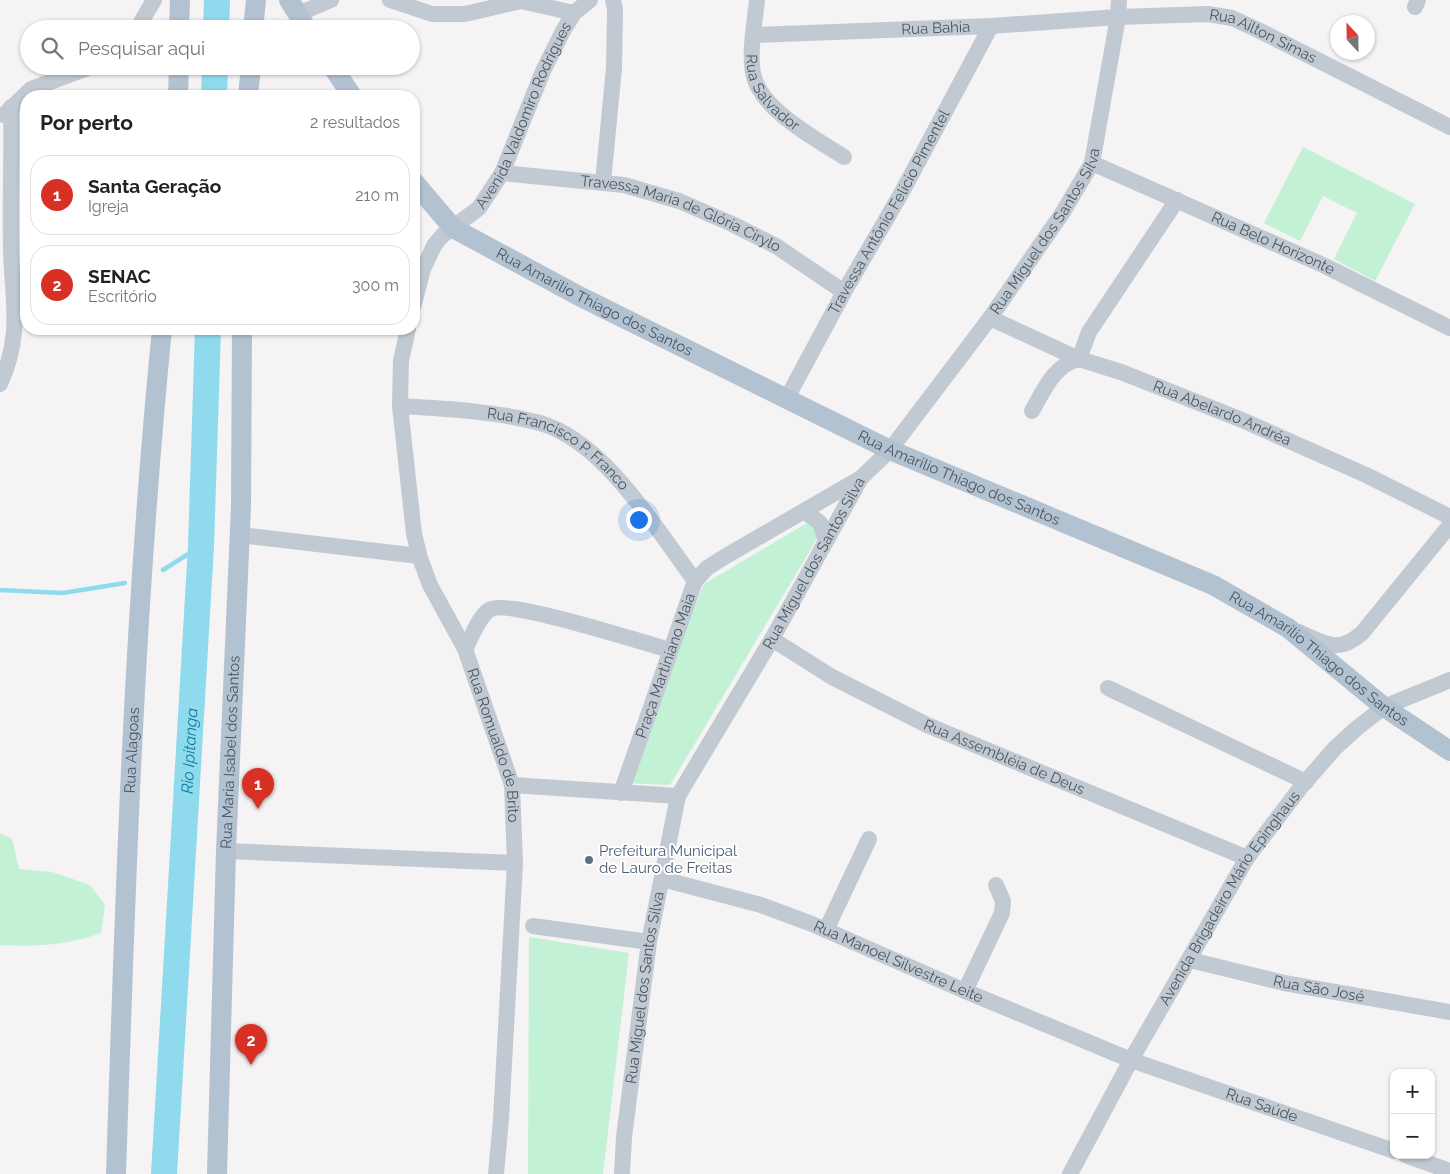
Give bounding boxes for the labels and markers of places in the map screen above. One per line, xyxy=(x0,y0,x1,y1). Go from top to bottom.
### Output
pin: 1 xyxy=(242,768,274,809)
place label: Prefeitura Municipal de Lauro de Freitas xyxy=(599,842,738,877)
marker: Prefeitura Municipal de Lauro de Freitas xyxy=(583,854,595,866)
pin: 2 xyxy=(235,1024,267,1065)

